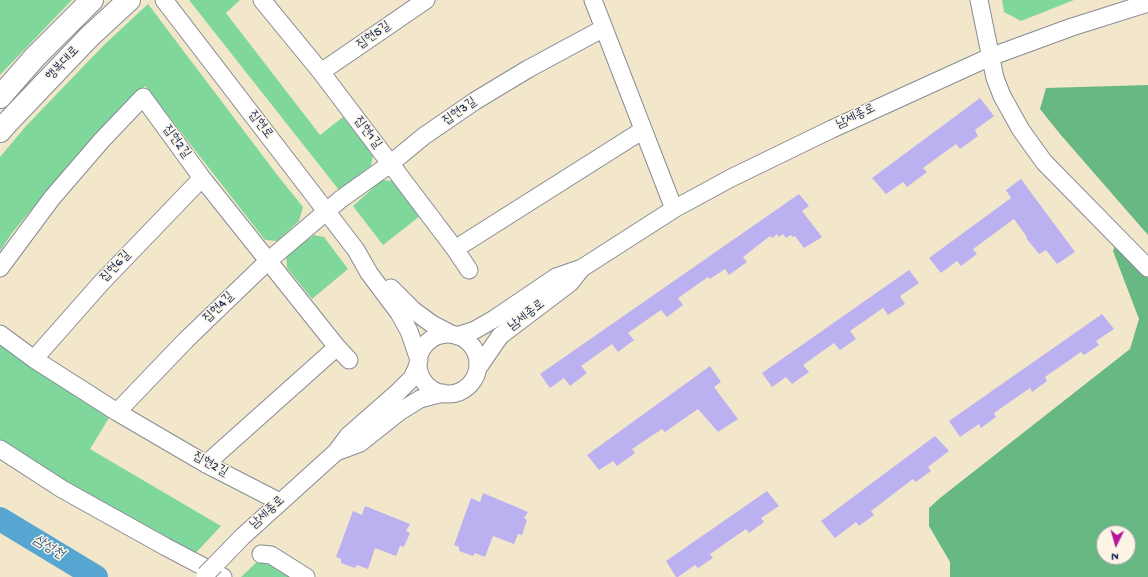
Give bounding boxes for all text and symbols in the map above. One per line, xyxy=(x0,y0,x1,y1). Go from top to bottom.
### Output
street label: 집현5길 xyxy=(354,19,394,53)
street label: 행복대로 xyxy=(43,44,83,84)
street label: 집현3길 xyxy=(440,95,480,129)
street label: 남세종로 xyxy=(834,101,878,133)
street label: 집현로 xyxy=(244,108,276,142)
street label: 집현1길 xyxy=(350,114,384,152)
street label: 집현2길 xyxy=(159,122,193,162)
street label: 집현6길 xyxy=(97,248,135,286)
street label: 집현4길 xyxy=(200,289,238,327)
street label: 남세종로 xyxy=(506,297,548,335)
street label: 집현2길 xyxy=(190,449,230,481)
street label: 남세종로 xyxy=(247,493,289,533)
north arrow xyxy=(1096,525,1136,565)
water label: 삼성천 xyxy=(29,532,67,564)
text: N xyxy=(1111,550,1119,562)

